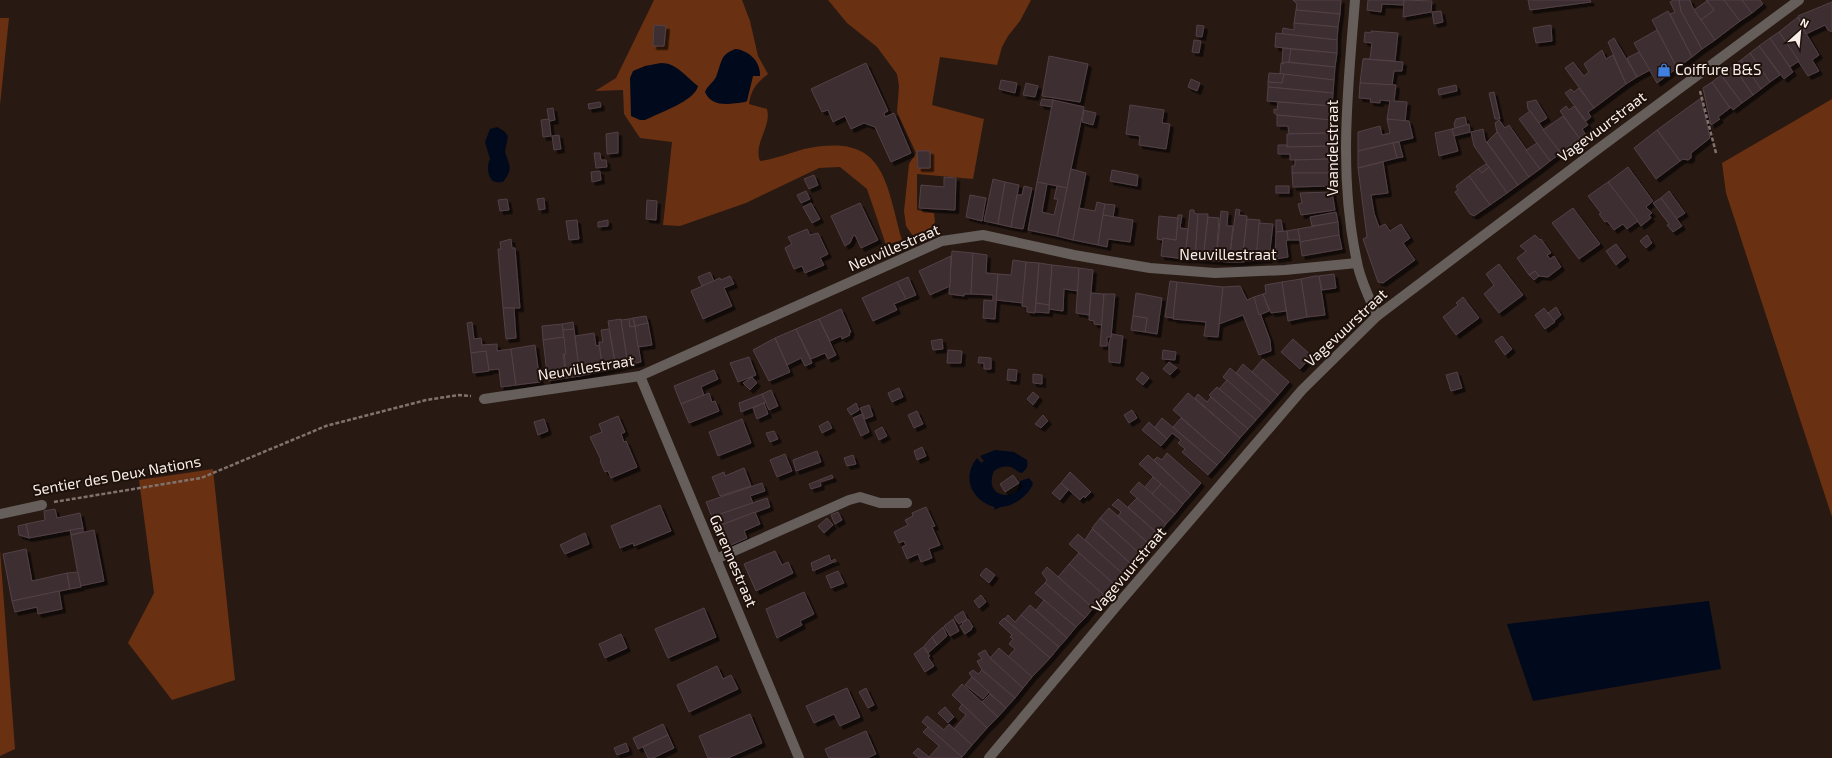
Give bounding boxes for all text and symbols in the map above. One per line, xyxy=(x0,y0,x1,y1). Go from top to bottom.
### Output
north arrow xyxy=(1780,12,1820,52)
text: N xyxy=(1798,15,1811,30)
place label: Coiffure B&S xyxy=(1675,60,1762,78)
shop icon: Coiffure B&S xyxy=(1656,62,1672,78)
street label: Vagevuurstraat xyxy=(1554,87,1649,165)
street label: Vaandelstraat xyxy=(1323,99,1341,196)
street label: Neuvillestraat xyxy=(845,220,942,274)
street label: Neuvillestraat xyxy=(1179,245,1277,263)
street label: Vagevuurstraat xyxy=(1300,284,1390,370)
street label: Neuvillestraat xyxy=(536,350,636,384)
street label: Sentier des Deux Nations xyxy=(31,451,202,499)
street label: Garennestraat xyxy=(706,512,762,610)
street label: Vagevuurstraat xyxy=(1087,523,1169,616)

